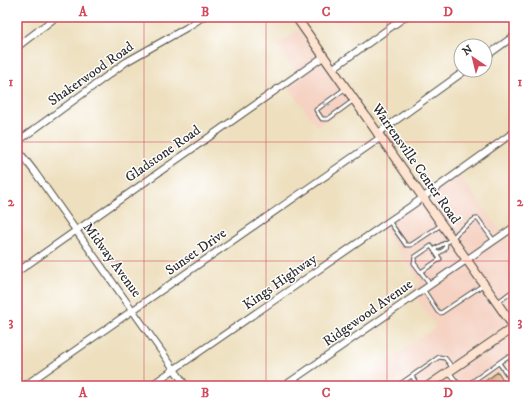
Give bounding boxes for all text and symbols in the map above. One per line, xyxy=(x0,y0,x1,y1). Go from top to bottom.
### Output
text: A xyxy=(78,4,88,20)
text: B xyxy=(201,4,209,20)
text: C xyxy=(322,4,331,20)
text: D xyxy=(443,4,453,20)
street label: Shakerwood Road xyxy=(45,38,137,110)
north arrow xyxy=(453,38,493,78)
text: N xyxy=(460,42,476,59)
text: 1 xyxy=(9,74,14,90)
text: 1 xyxy=(518,74,523,90)
one-way arrow xyxy=(323,98,330,106)
street label: Warrensville Center Road xyxy=(367,99,464,228)
street label: Gladstone Road xyxy=(122,121,204,187)
text: 2 xyxy=(8,194,15,210)
text: 2 xyxy=(517,194,524,210)
street label: Midway Avenue xyxy=(79,219,145,301)
street label: Sunset Drive xyxy=(162,224,230,280)
street label: Kings Highway xyxy=(240,250,321,314)
street label: Ridgewood Avenue xyxy=(320,275,417,351)
text: 3 xyxy=(9,314,14,330)
text: 3 xyxy=(518,314,523,330)
text: A xyxy=(78,385,88,401)
text: B xyxy=(201,385,209,401)
text: C xyxy=(322,385,331,401)
text: D xyxy=(443,385,453,401)

